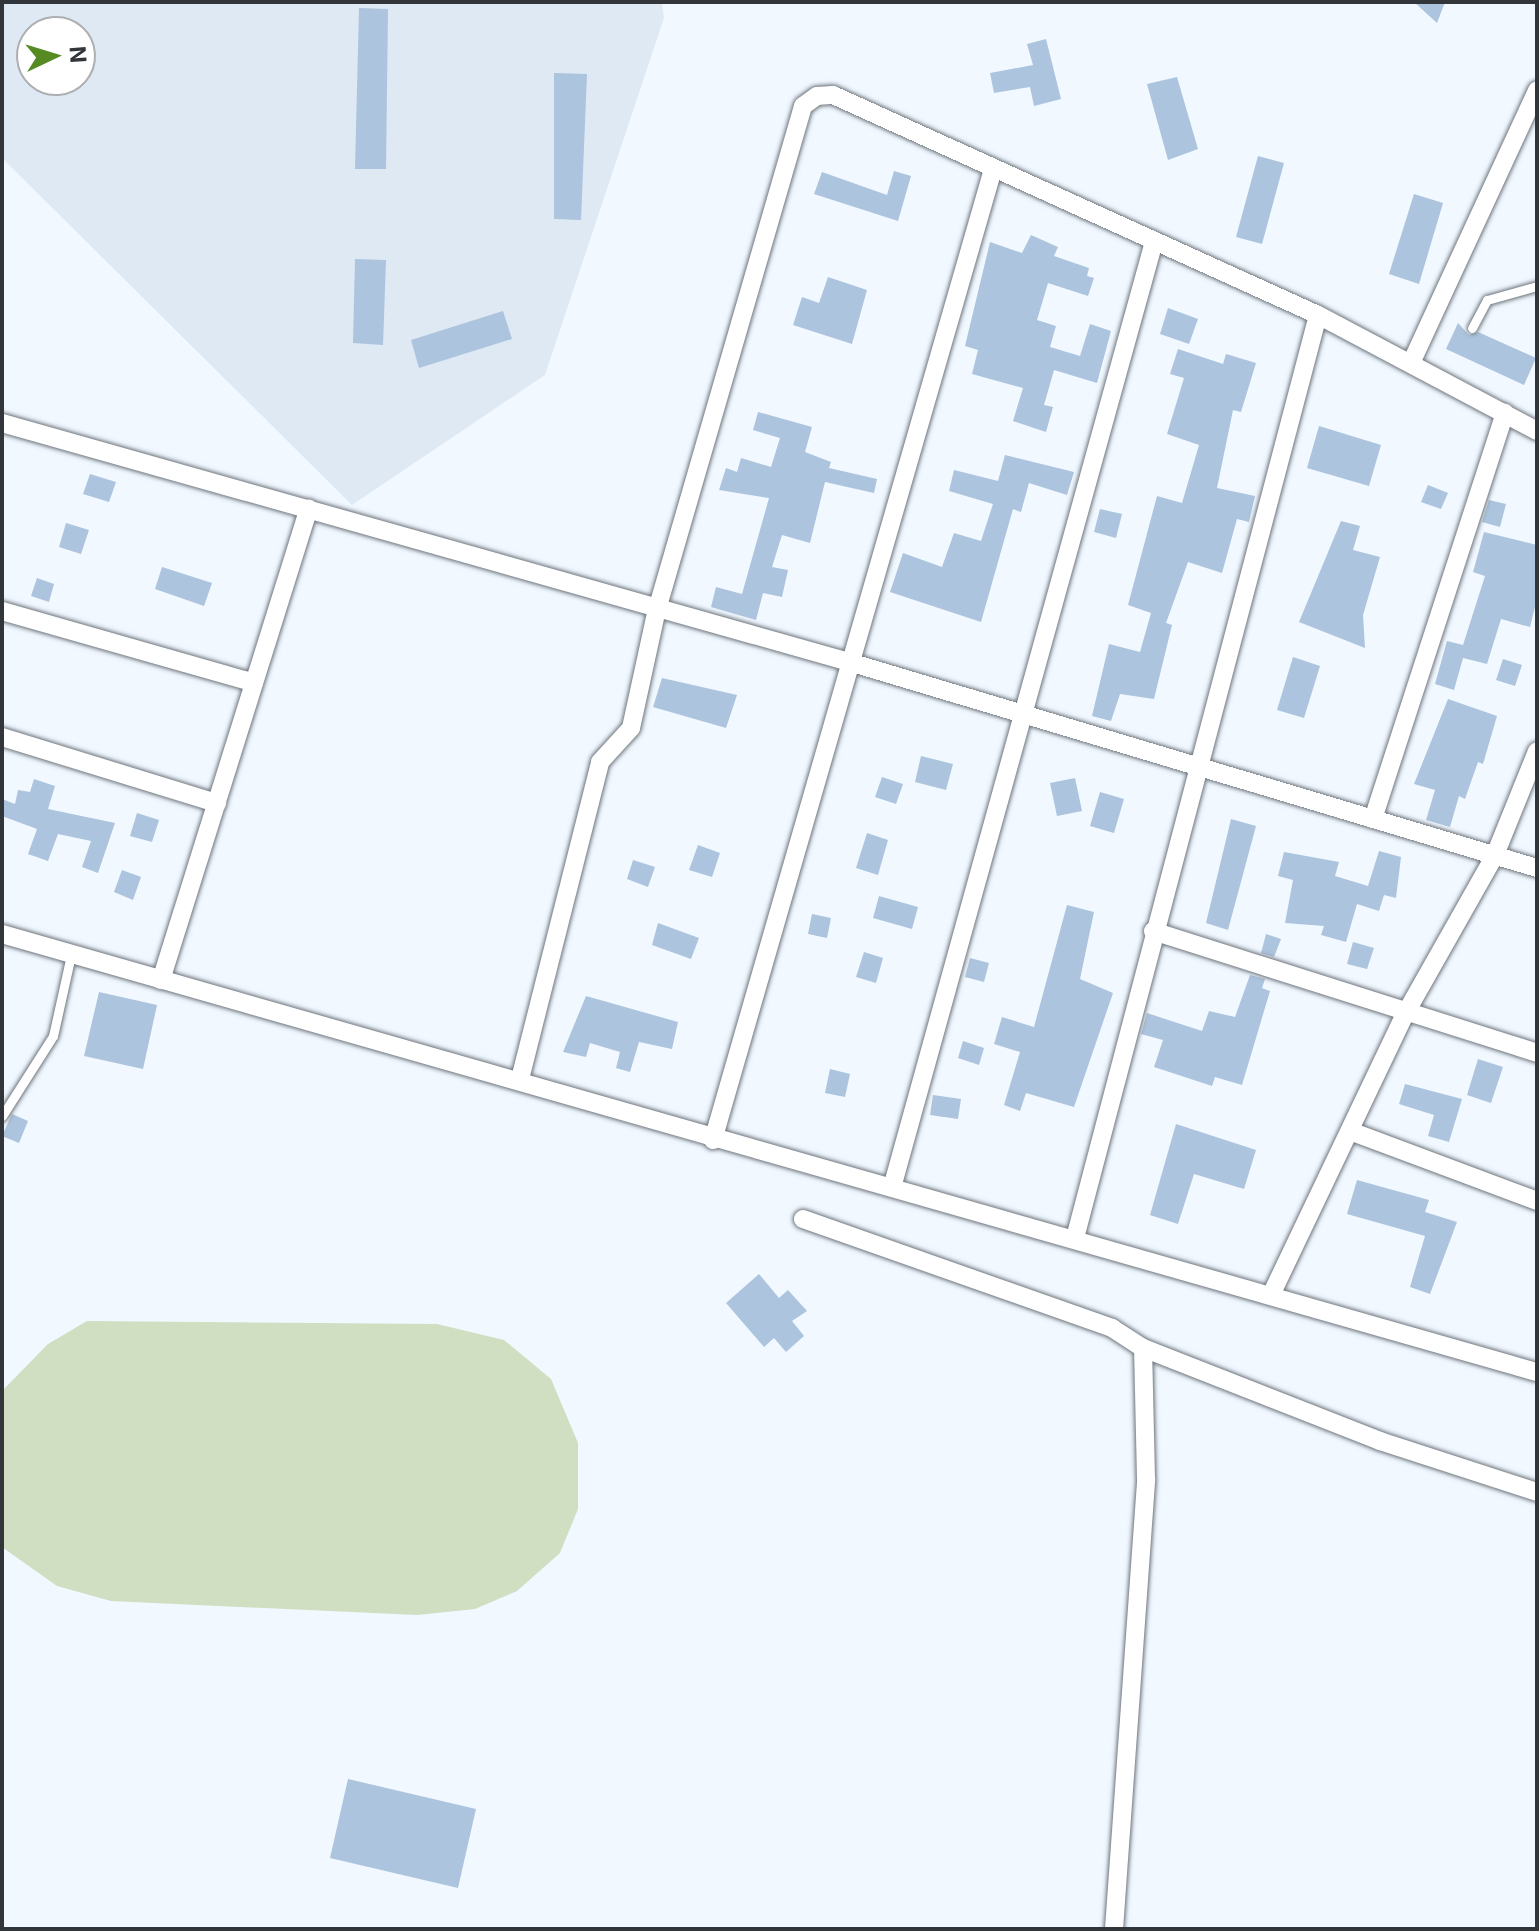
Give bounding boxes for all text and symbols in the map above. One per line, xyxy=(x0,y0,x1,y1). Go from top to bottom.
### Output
north arrow xyxy=(16,16,96,96)
text: N xyxy=(64,45,92,64)

